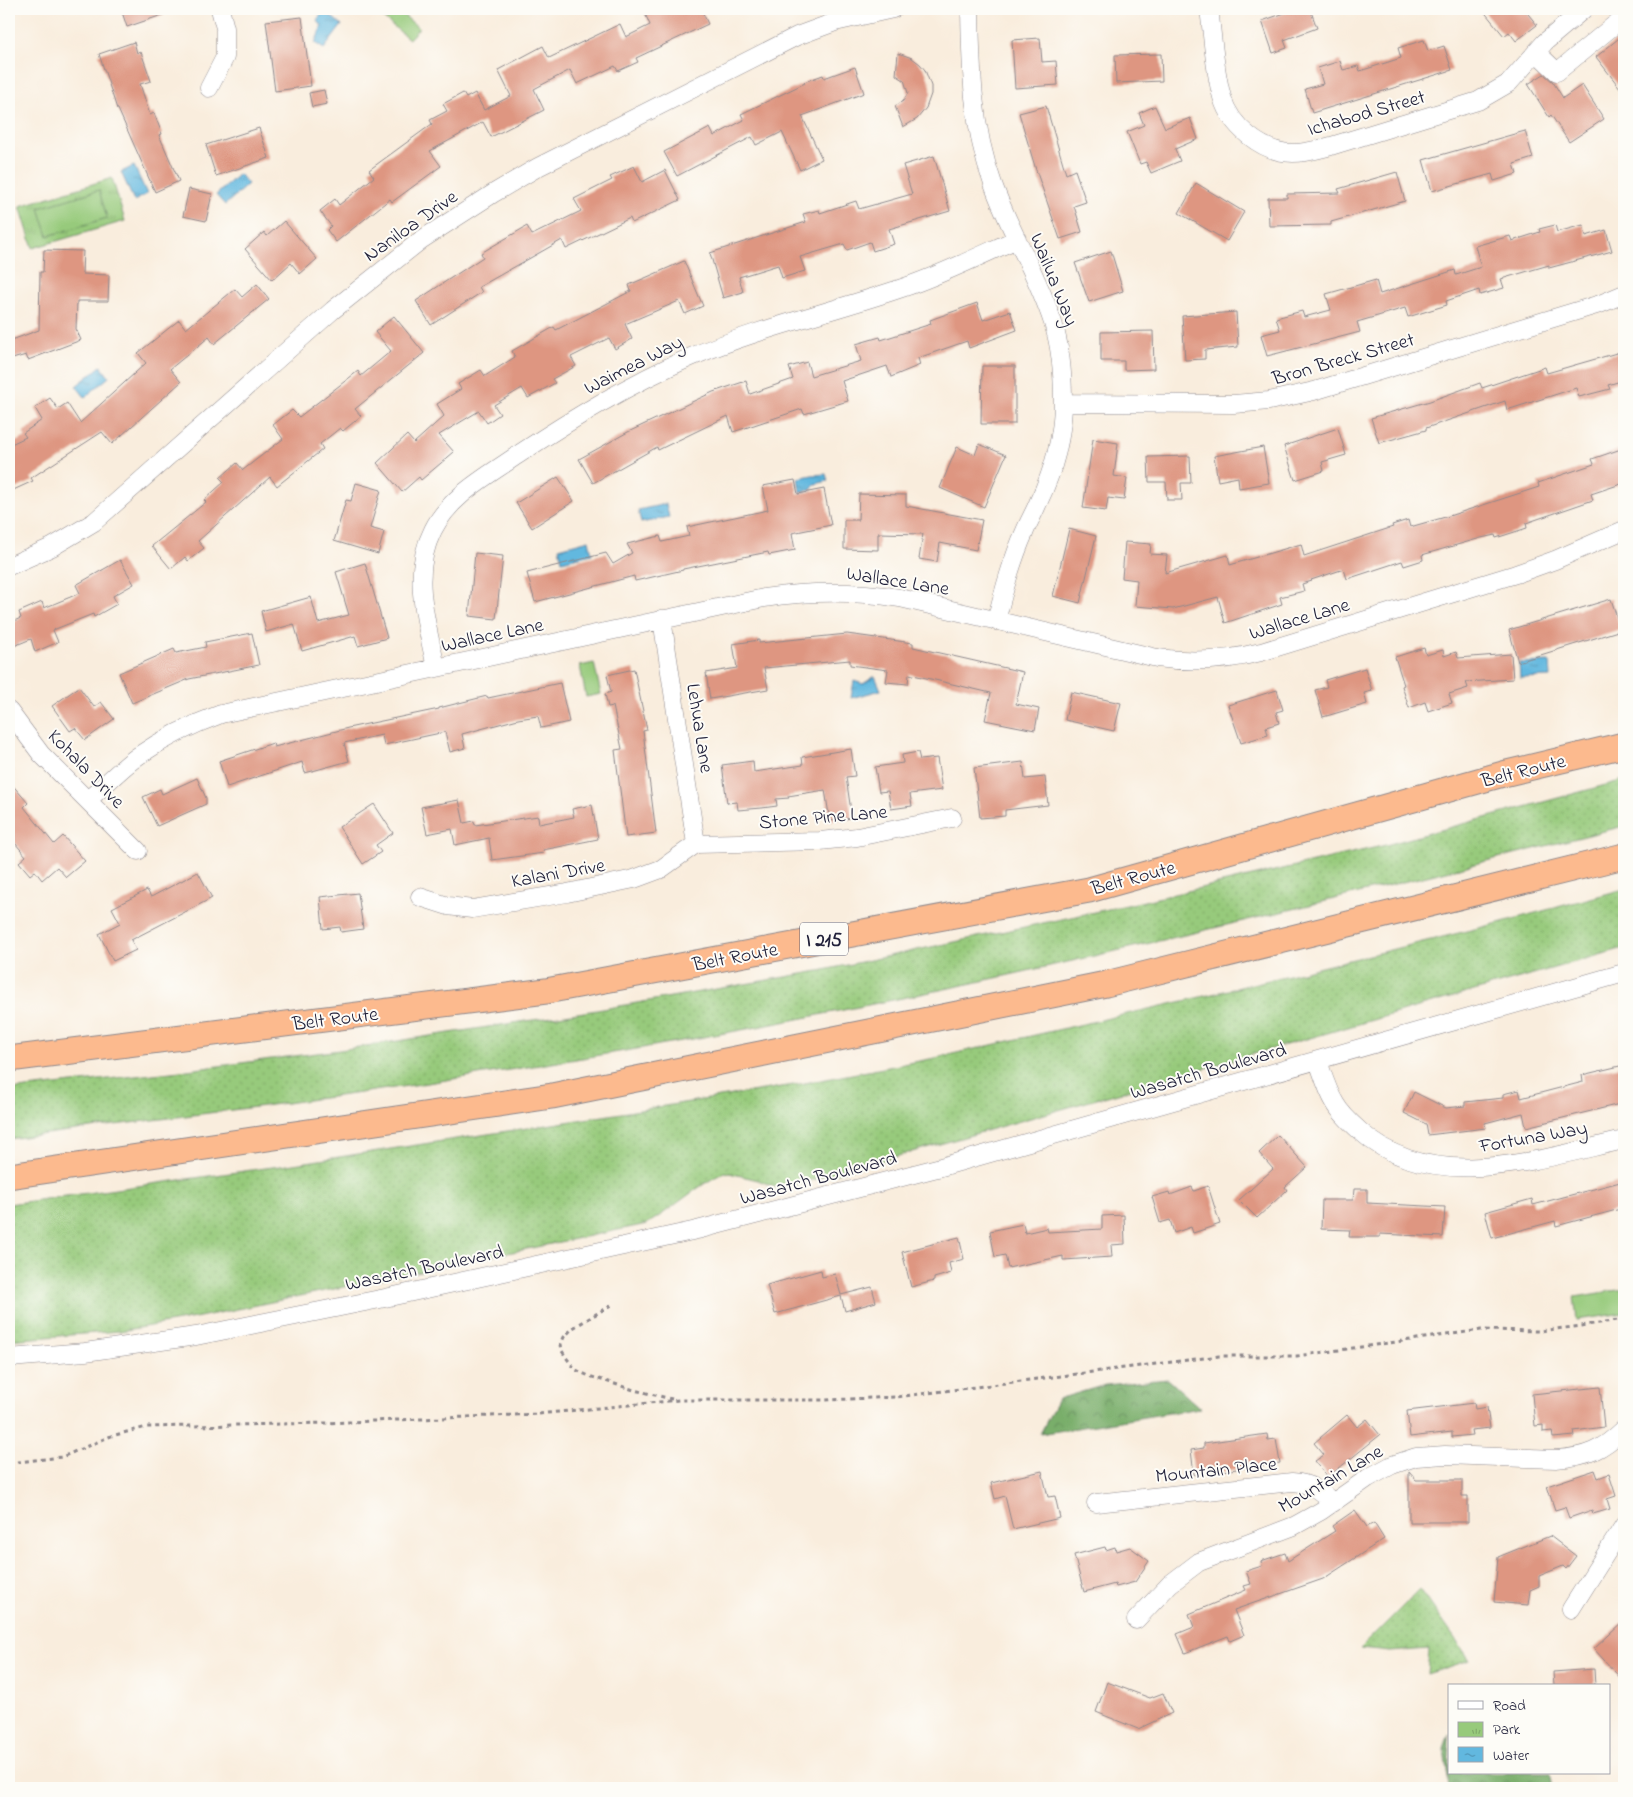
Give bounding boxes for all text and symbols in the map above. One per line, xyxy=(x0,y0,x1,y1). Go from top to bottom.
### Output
street label: Ichabod Street xyxy=(1304,84,1429,145)
street label: Naniloa Drive xyxy=(358,184,464,270)
street label: Wailua Way xyxy=(1021,229,1084,331)
street label: Bron Breck Street xyxy=(1268,326,1418,395)
street label: Waimea Way xyxy=(580,329,689,404)
street label: Wallace Lane xyxy=(844,560,951,605)
street label: Wallace Lane xyxy=(1246,591,1354,649)
street label: Wallace Lane xyxy=(439,611,546,661)
street label: Lehua Lane xyxy=(677,682,720,775)
street label: Kohala Drive xyxy=(40,723,131,816)
street label: Belt Route xyxy=(1477,748,1569,797)
street label: Stone Pine Lane xyxy=(758,798,889,839)
street label: Kalani Drive xyxy=(509,852,608,897)
street label: Belt Route xyxy=(1087,854,1179,905)
road number: I 215 xyxy=(800,922,848,956)
street label: Belt Route xyxy=(690,936,780,981)
street label: Belt Route xyxy=(290,1001,380,1040)
street label: Wasatch Boulevard xyxy=(1127,1036,1290,1109)
street label: Fortuna Way xyxy=(1476,1115,1590,1162)
street label: Wasatch Boulevard xyxy=(737,1145,900,1214)
street label: Wasatch Boulevard xyxy=(343,1239,506,1300)
street label: Mountain Lane xyxy=(1273,1438,1389,1522)
street label: Mountain Place xyxy=(1154,1451,1279,1492)
legend xyxy=(1448,1684,1610,1774)
text: Road xyxy=(1493,1695,1526,1717)
text: Park xyxy=(1493,1719,1521,1741)
text: Water xyxy=(1493,1745,1529,1767)

